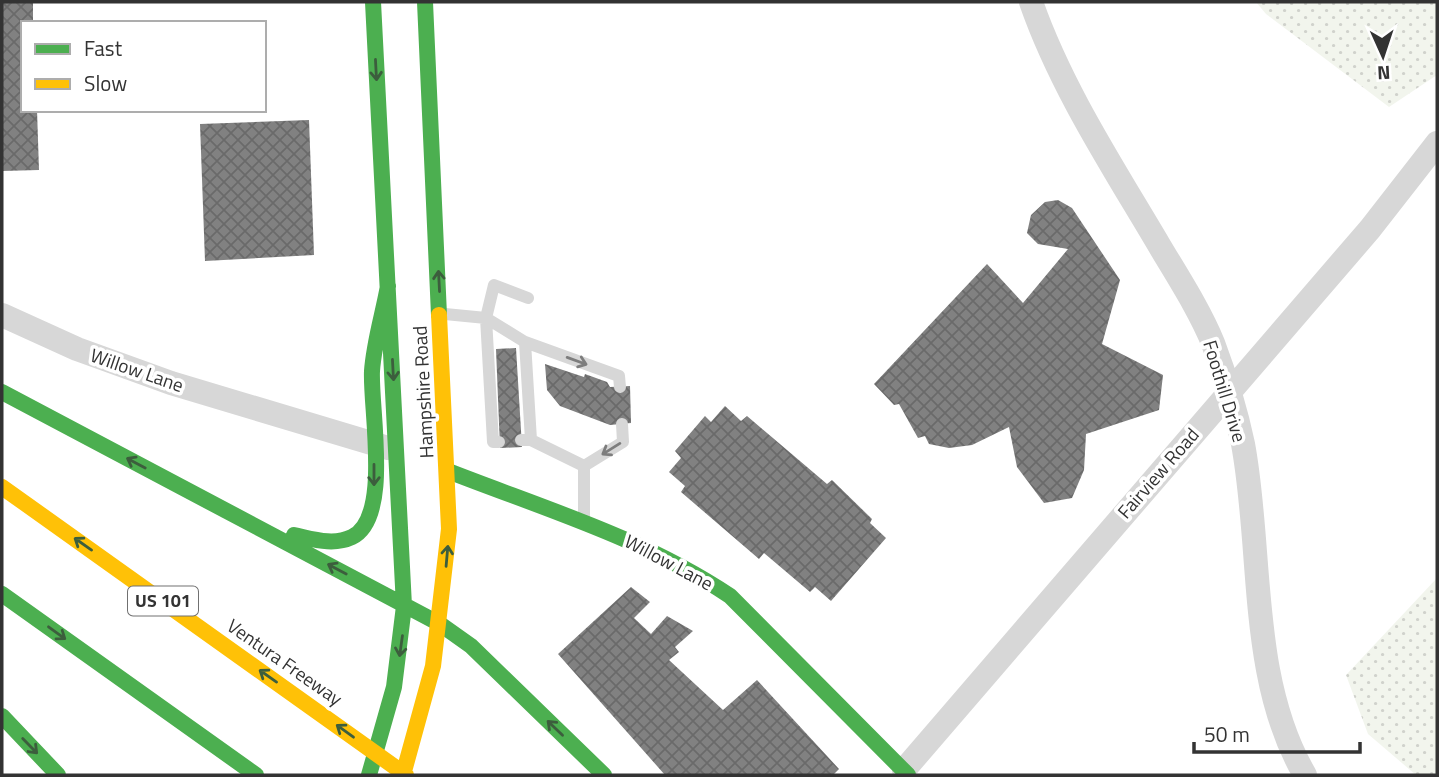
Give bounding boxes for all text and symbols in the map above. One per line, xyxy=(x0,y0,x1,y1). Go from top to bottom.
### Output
legend xyxy=(21,21,266,112)
north arrow xyxy=(1348,21,1418,91)
text: Fast xyxy=(84,32,123,64)
one-way arrow xyxy=(370,58,383,81)
text: N xyxy=(1377,59,1391,88)
text: Slow xyxy=(84,67,127,99)
one-way arrow xyxy=(433,270,446,293)
street label: Hampshire Road xyxy=(405,325,440,459)
street label: Foothill Drive xyxy=(1196,336,1255,445)
street label: Willow Lane xyxy=(87,340,188,399)
one-way arrow xyxy=(566,356,588,368)
one-way arrow xyxy=(387,359,400,381)
street label: Fairview Road xyxy=(1110,421,1205,525)
one-way arrow xyxy=(602,442,621,457)
one-way arrow xyxy=(126,455,147,469)
one-way arrow xyxy=(367,464,381,487)
street label: Willow Lane xyxy=(620,526,719,597)
one-way arrow xyxy=(74,537,93,551)
one-way arrow xyxy=(441,545,454,568)
one-way arrow xyxy=(327,561,348,575)
road number: US 101 xyxy=(128,586,198,616)
street label: Ventura Freeway xyxy=(222,611,349,712)
one-way arrow xyxy=(47,626,66,640)
one-way arrow xyxy=(394,635,407,657)
one-way arrow xyxy=(259,669,278,683)
scale bar xyxy=(1194,710,1360,754)
text: 50 m xyxy=(1204,718,1250,750)
one-way arrow xyxy=(547,719,564,736)
one-way arrow xyxy=(336,724,355,738)
one-way arrow xyxy=(21,736,38,754)

